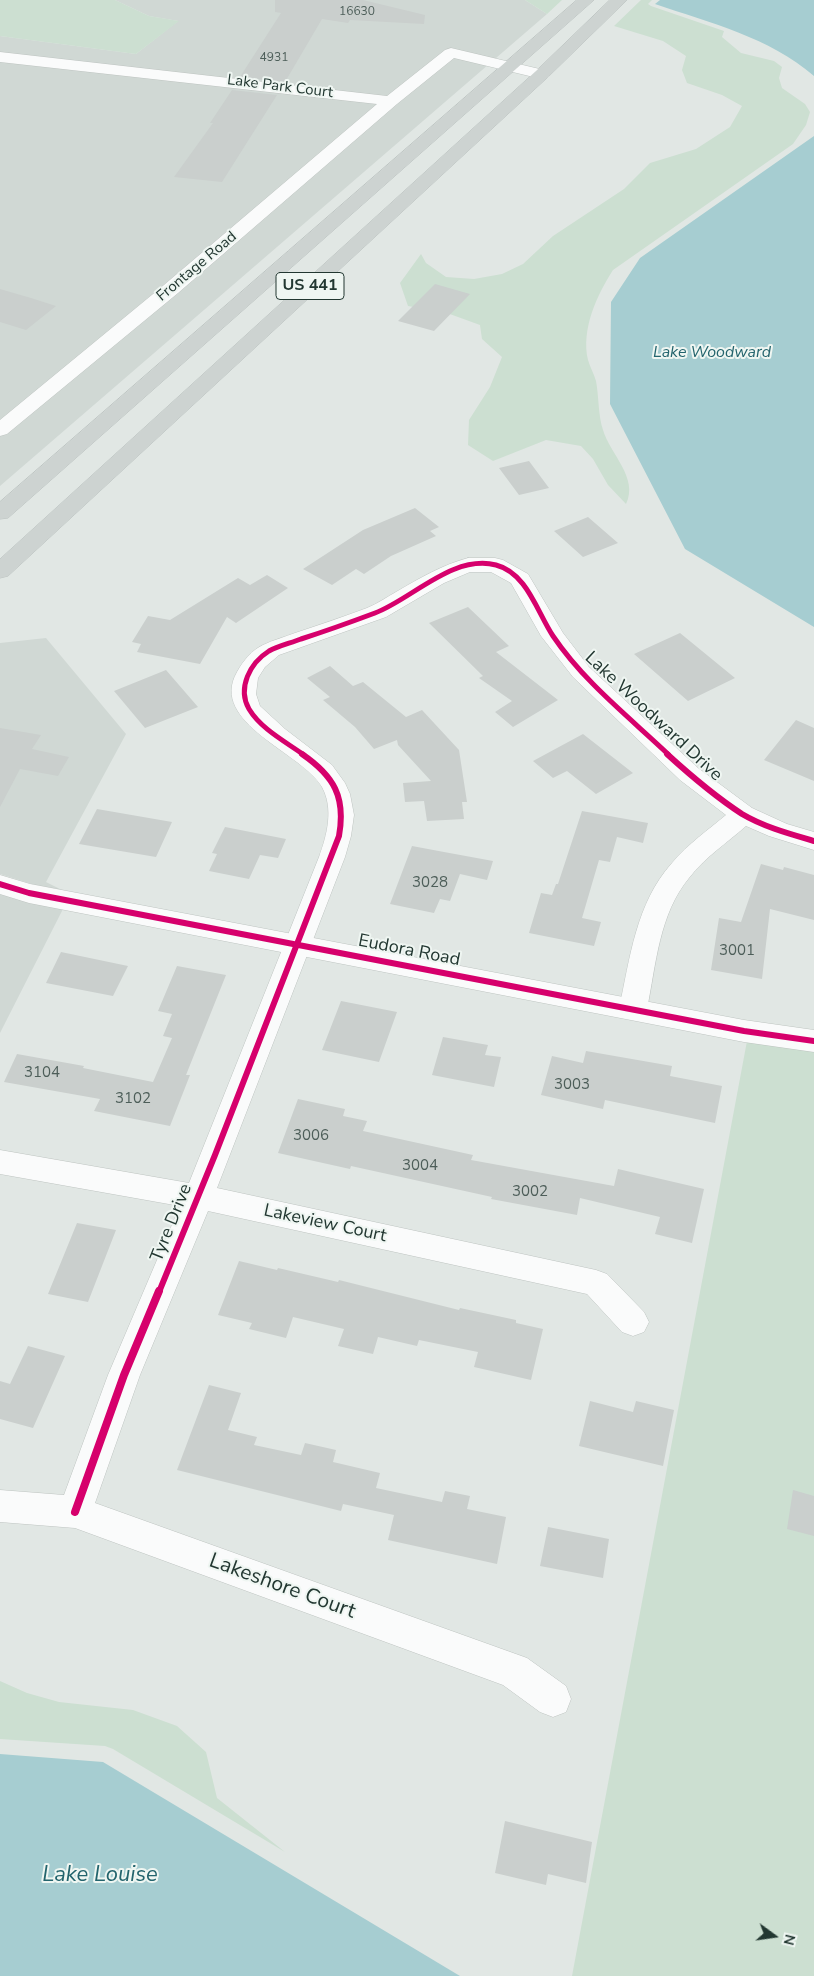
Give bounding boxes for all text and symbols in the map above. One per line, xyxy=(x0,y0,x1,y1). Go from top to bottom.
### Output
house number: 16630 xyxy=(339,5,375,19)
house number: 4931 xyxy=(260,51,288,65)
street label: Lake Park Court xyxy=(226,72,334,102)
street label: Frontage Road xyxy=(153,228,241,306)
road number: US 441 xyxy=(276,272,344,300)
water label: Lake Woodward xyxy=(653,343,771,363)
street label: Lake Woodward Drive xyxy=(580,648,726,786)
house number: 3028 xyxy=(412,874,448,892)
street label: Eudora Road xyxy=(356,931,462,971)
house number: 3001 xyxy=(719,942,755,960)
house number: 3104 xyxy=(24,1064,60,1082)
house number: 3003 xyxy=(554,1076,590,1094)
house number: 3102 xyxy=(115,1090,151,1108)
house number: 3006 xyxy=(293,1127,329,1145)
house number: 3004 xyxy=(402,1157,438,1175)
street label: Tyre Drive xyxy=(147,1181,197,1265)
house number: 3002 xyxy=(512,1183,548,1201)
street label: Lakeview Court xyxy=(262,1200,388,1248)
street label: Lakeshore Court xyxy=(205,1549,359,1625)
water label: Lake Louise xyxy=(42,1863,158,1889)
north arrow xyxy=(749,1911,799,1961)
text: N xyxy=(779,1932,800,1947)

